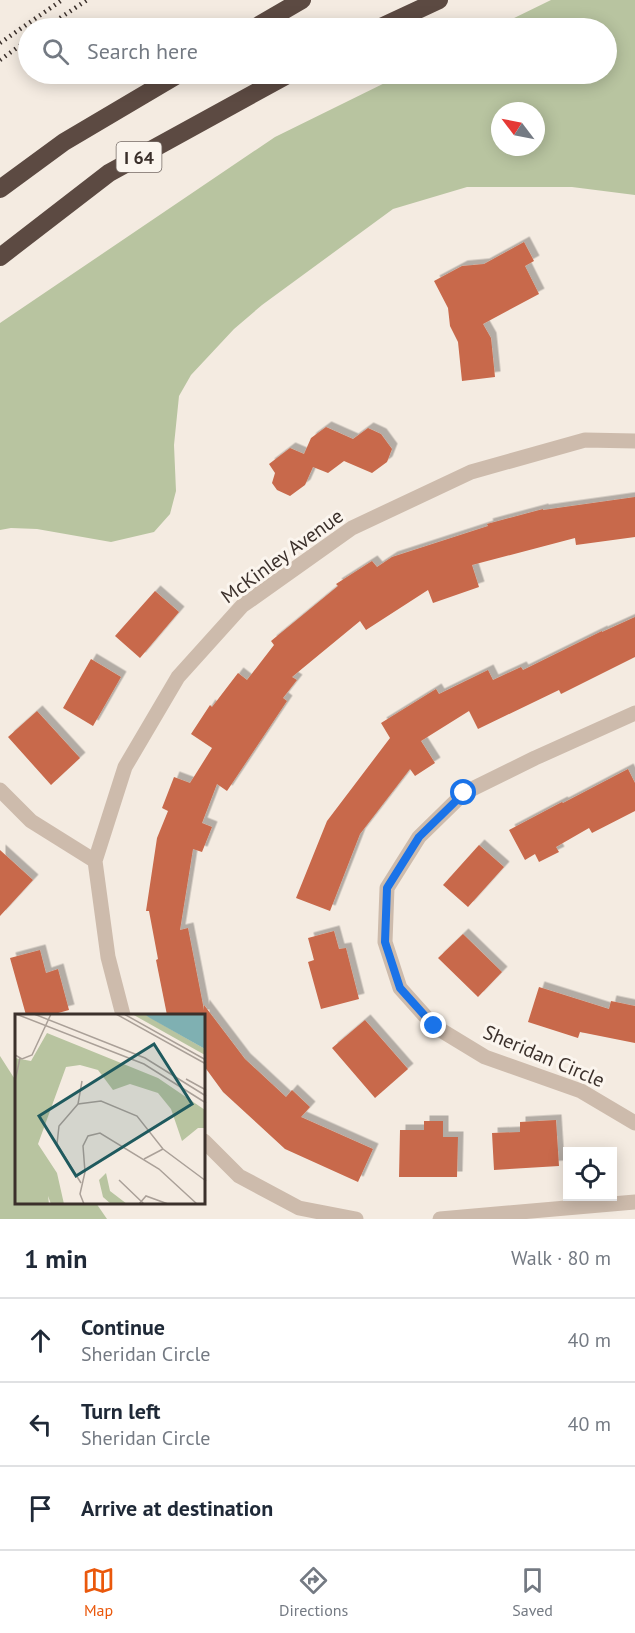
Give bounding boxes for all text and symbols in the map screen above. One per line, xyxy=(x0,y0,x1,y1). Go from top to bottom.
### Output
search box xyxy=(18,18,617,84)
icon: search xyxy=(39,35,72,68)
text: Search here xyxy=(87,37,198,65)
north arrow xyxy=(491,102,545,156)
road number: I 64 xyxy=(116,142,162,172)
street label: McKinley Avenue xyxy=(216,503,348,609)
route start xyxy=(450,779,476,805)
route end xyxy=(420,1012,446,1038)
inset map xyxy=(15,1014,206,1204)
street label: Sheridan Circle xyxy=(479,1019,609,1093)
map controls xyxy=(563,1147,617,1201)
button: locate xyxy=(563,1147,617,1201)
text: 1 min xyxy=(24,1242,87,1275)
text: Walk · 80 m xyxy=(511,1245,611,1271)
text: Continue xyxy=(81,1313,165,1341)
icon: ahead xyxy=(24,1324,57,1357)
text: 40 m xyxy=(568,1327,611,1353)
text: Sheridan Circle xyxy=(81,1341,210,1367)
text: Turn left xyxy=(81,1397,161,1425)
icon: left xyxy=(24,1408,57,1441)
text: 40 m xyxy=(568,1411,611,1437)
text: Sheridan Circle xyxy=(81,1425,210,1451)
icon: arrive xyxy=(24,1492,57,1525)
text: Arrive at destination xyxy=(81,1494,273,1522)
tab: Map xyxy=(82,1564,115,1620)
tab: Directions xyxy=(279,1564,348,1620)
tab: Saved xyxy=(512,1564,553,1620)

